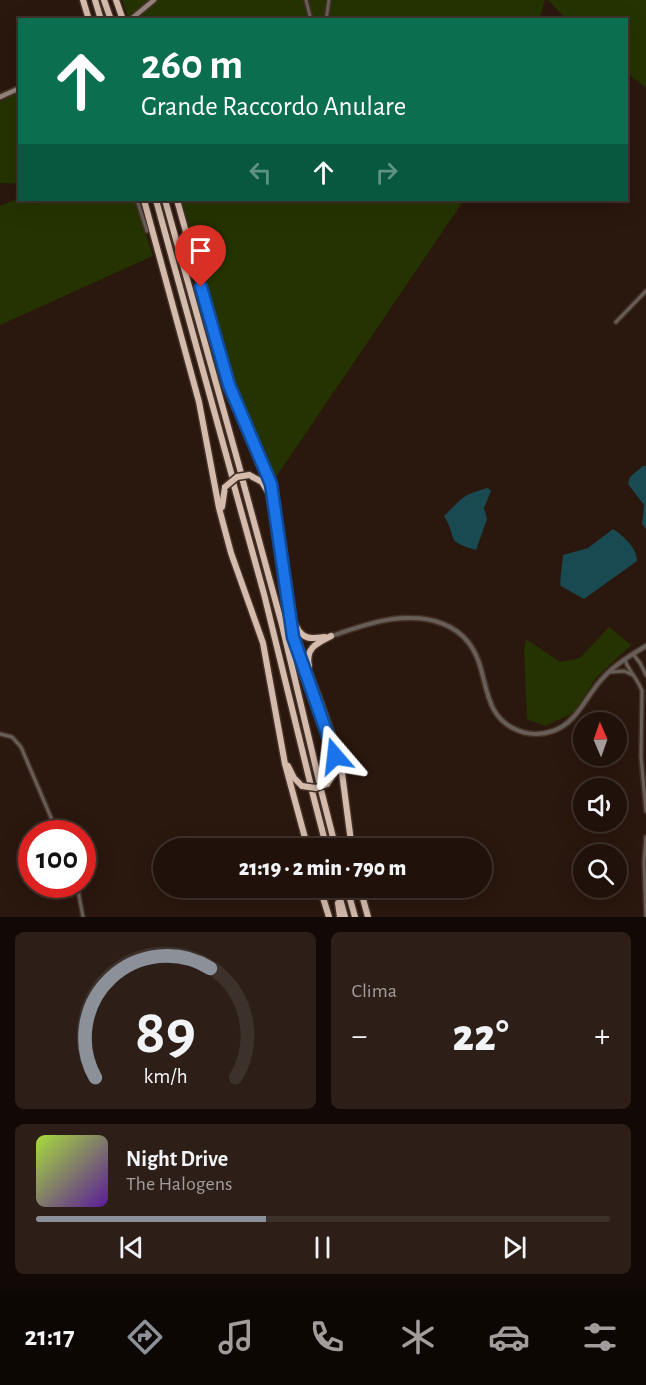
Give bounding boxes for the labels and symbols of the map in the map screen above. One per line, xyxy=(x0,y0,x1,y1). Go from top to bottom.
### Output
pin xyxy=(175,225,226,287)
north arrow xyxy=(573,712,627,766)
position arrow xyxy=(303,724,367,788)
speed limit sign: 100 xyxy=(18,820,96,898)

